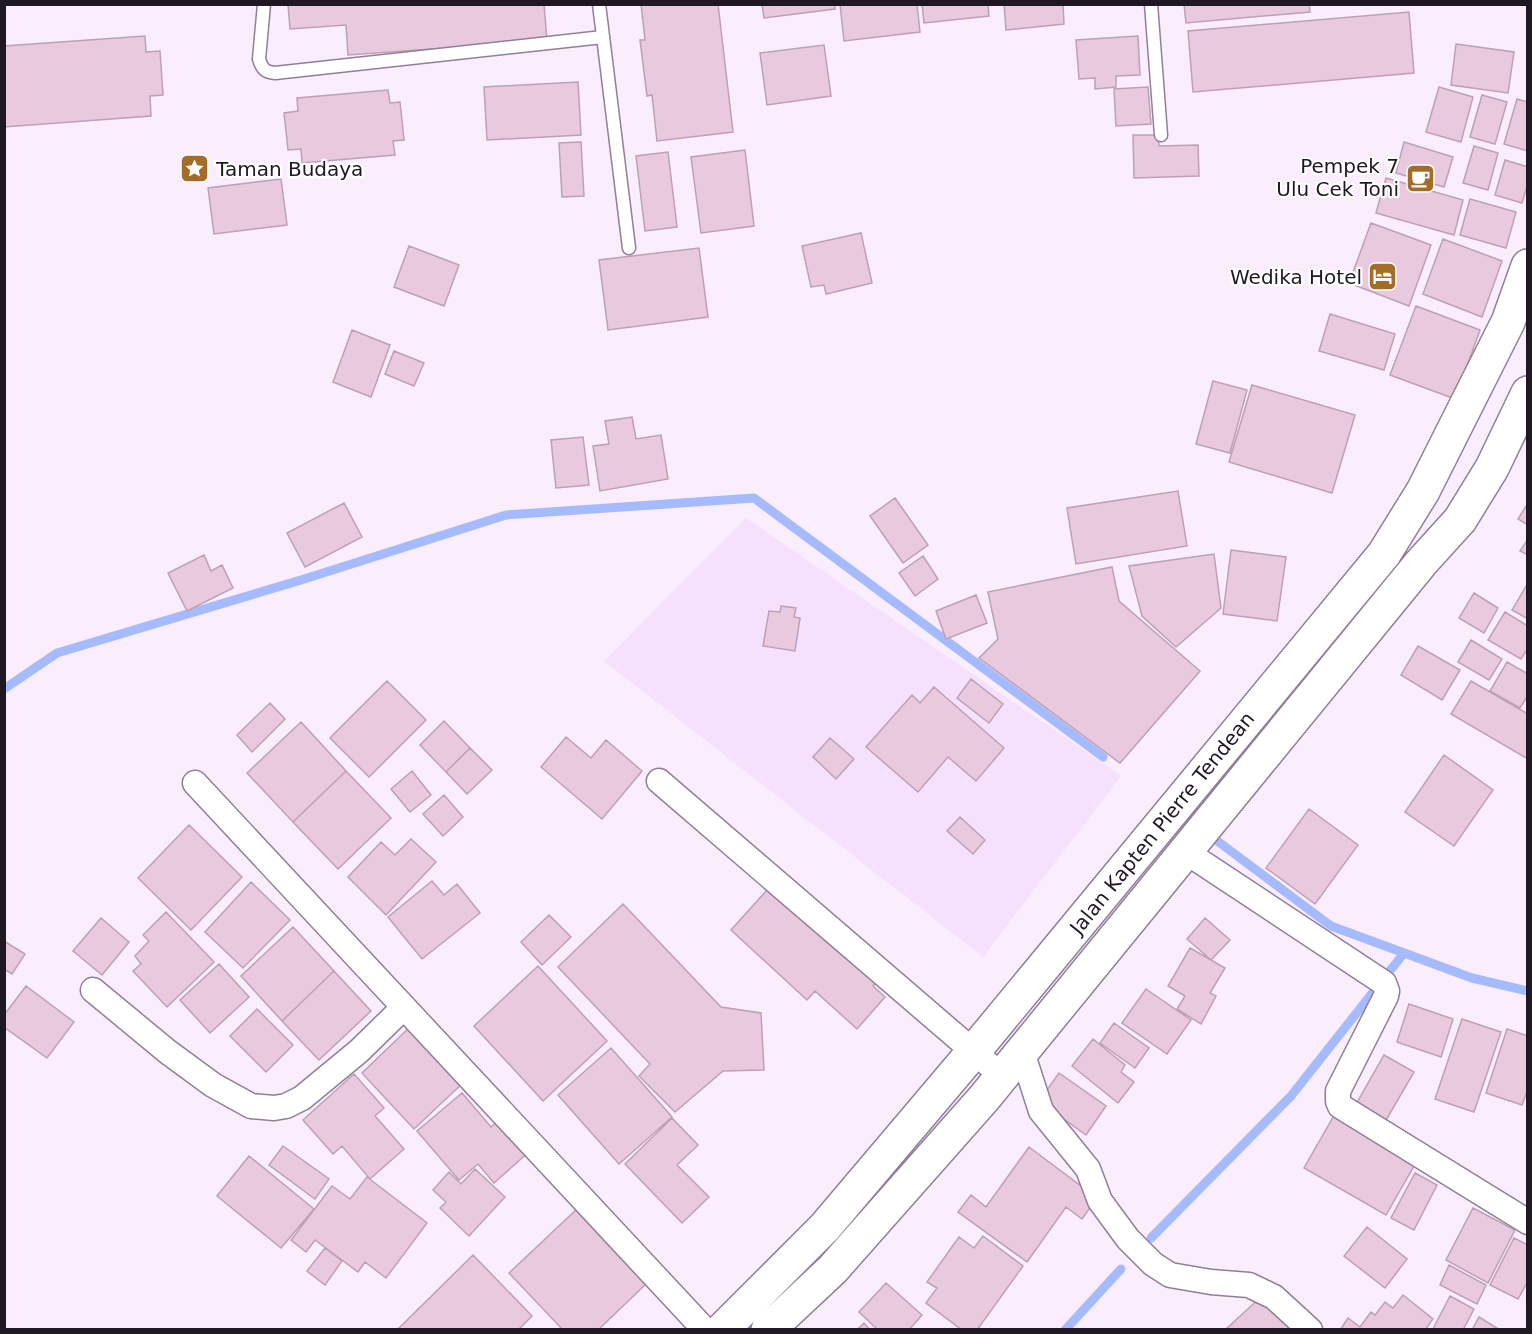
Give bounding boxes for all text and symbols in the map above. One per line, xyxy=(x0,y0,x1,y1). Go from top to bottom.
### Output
place icon: Taman Budaya xyxy=(179,153,211,185)
place label: Pempek 7 Ulu Cek Toni xyxy=(1276,154,1399,201)
place label: Taman Budaya xyxy=(215,157,363,181)
cafe icon: Pempek 7 Ulu Cek Toni xyxy=(1404,162,1436,194)
hotel icon: Wedika Hotel xyxy=(1367,261,1399,293)
place label: Wedika Hotel xyxy=(1230,265,1362,289)
street label: Jalan Kapten Pierre Tendean xyxy=(1063,707,1259,941)

